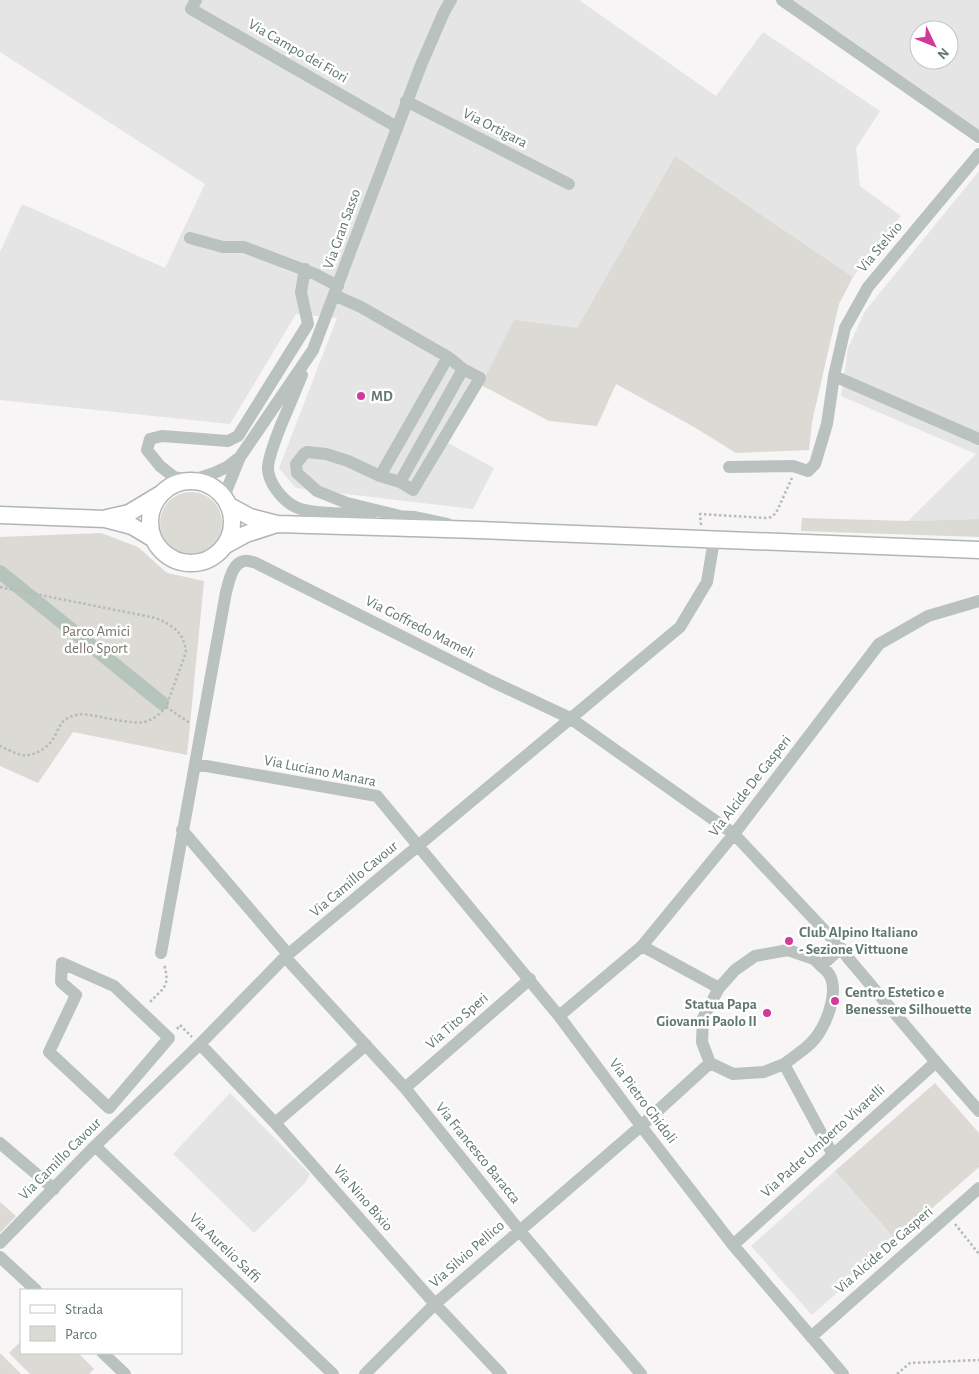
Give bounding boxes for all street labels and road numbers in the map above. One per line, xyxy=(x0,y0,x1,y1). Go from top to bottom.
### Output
street label: Via Campo dei Fiori xyxy=(246,16,350,86)
street label: Via Ortigara xyxy=(461,105,530,151)
street label: Via Gran Sasso xyxy=(321,187,363,271)
street label: Via Stelvio xyxy=(855,219,905,275)
street label: Via Goffredo Mameli xyxy=(363,593,477,661)
street label: Via Alcide De Gasperi xyxy=(706,733,794,839)
street label: Via Luciano Manara xyxy=(263,753,377,789)
street label: Via Camillo Cavour xyxy=(307,838,401,920)
street label: Via Tito Speri xyxy=(423,990,491,1052)
street label: Via Pietro Ghidoli xyxy=(606,1056,680,1146)
street label: Via Padre Umberto Vivarelli xyxy=(758,1082,888,1200)
street label: Via Francesco Baracca xyxy=(433,1100,523,1206)
street label: Via Camillo Cavour xyxy=(16,1115,104,1203)
street label: Via Nino Bixio xyxy=(330,1162,396,1234)
street label: Via Alcide De Gasperi xyxy=(832,1204,936,1296)
street label: Via Aurelio Saffi xyxy=(186,1210,264,1286)
street label: Via Silvio Pellico xyxy=(427,1218,507,1290)

